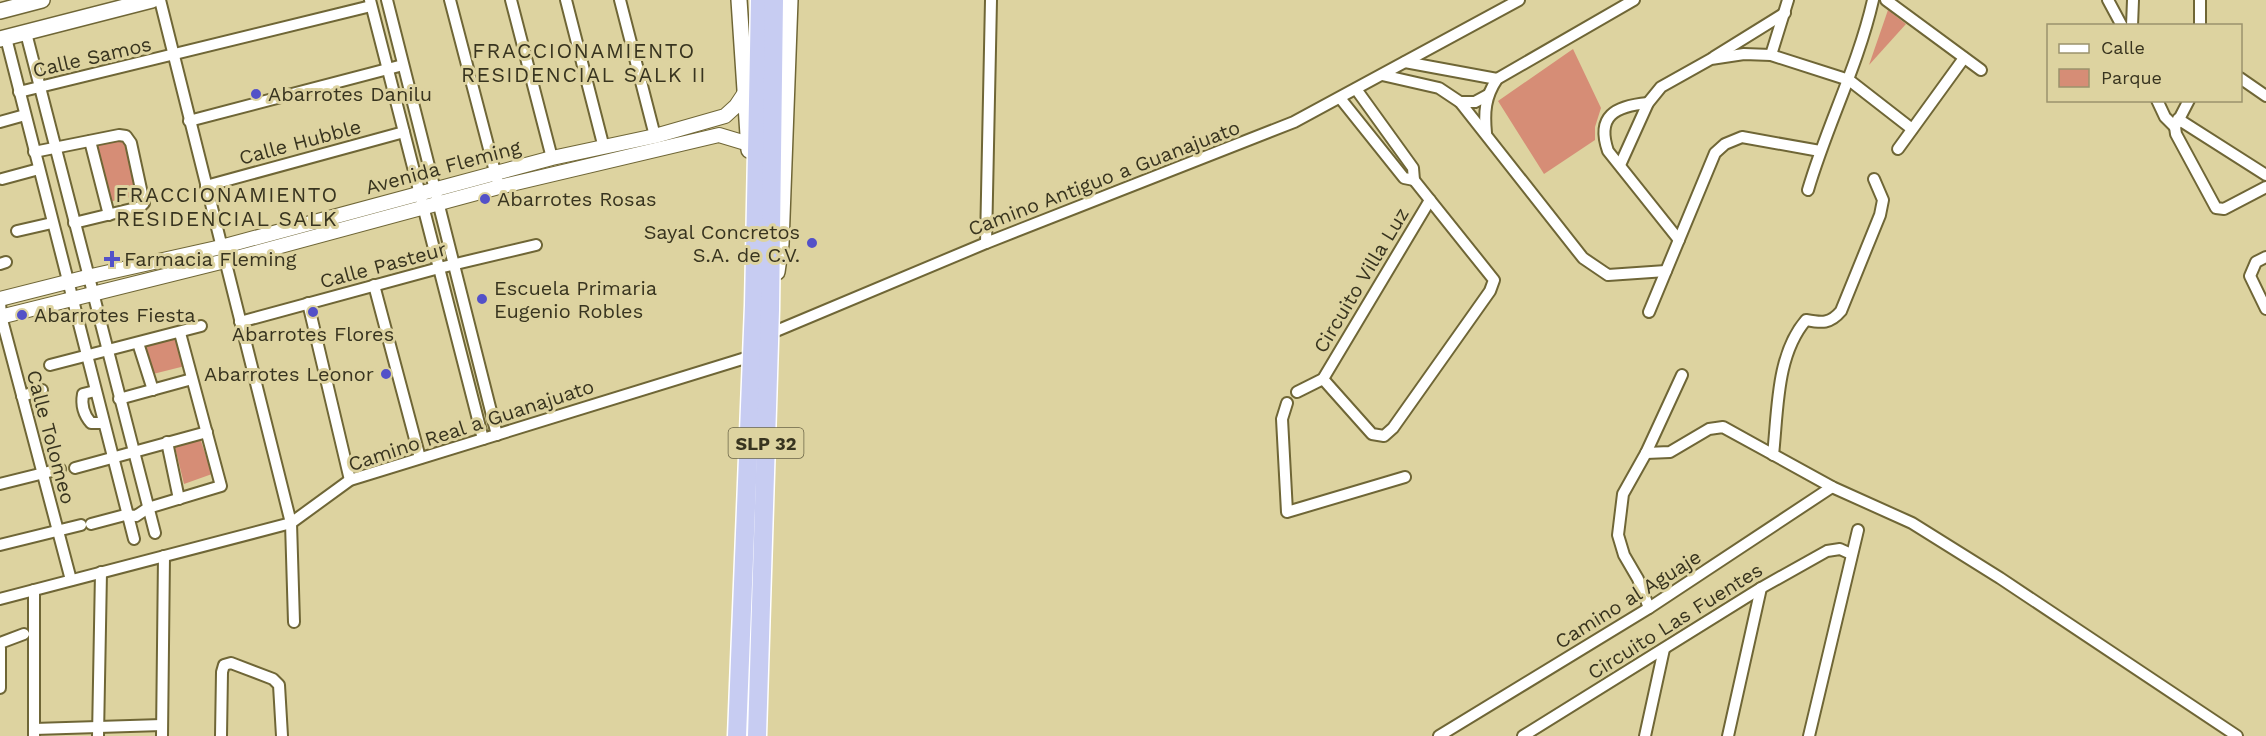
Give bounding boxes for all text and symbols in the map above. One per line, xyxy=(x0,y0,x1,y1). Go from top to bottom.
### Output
legend xyxy=(2047,24,2242,102)
street label: Calle Samos xyxy=(30,32,154,82)
text: Calle xyxy=(2101,37,2145,58)
district label: FRACCIONAMIENTO RESIDENCIAL SALK II xyxy=(461,38,707,87)
text: Parque xyxy=(2101,67,2162,88)
place label: Abarrotes Danilu xyxy=(268,82,432,106)
marker: Abarrotes Danilu xyxy=(249,87,263,101)
street label: Calle Hubble xyxy=(236,114,364,170)
street label: Camino Antiguo a Guanajuato xyxy=(965,115,1243,241)
street label: Avenida Fleming xyxy=(363,135,524,199)
district label: FRACCIONAMIENTO RESIDENCIAL SALK xyxy=(115,182,339,231)
place label: Abarrotes Rosas xyxy=(497,187,657,211)
marker: Abarrotes Rosas xyxy=(478,192,492,206)
street label: Circuito Villa Luz xyxy=(1308,203,1414,357)
place label: Sayal Concretos S.A. de C.V. xyxy=(644,220,800,267)
marker: Sayal Concretos S.A. de C.V. xyxy=(805,236,819,250)
street label: Calle Pasteur xyxy=(317,237,449,293)
place label: Farmacia Fleming xyxy=(124,247,297,271)
marker: Farmacia Fleming xyxy=(105,252,119,266)
place label: Escuela Primaria Eugenio Robles xyxy=(494,276,657,323)
marker: Escuela Primaria Eugenio Robles xyxy=(475,292,489,306)
place label: Abarrotes Fiesta xyxy=(34,303,195,327)
marker: Abarrotes Flores xyxy=(306,305,320,319)
marker: Abarrotes Fiesta xyxy=(15,308,29,322)
place label: Abarrotes Flores xyxy=(232,322,394,346)
place label: Abarrotes Leonor xyxy=(204,362,374,386)
street label: Calle Tolomeo xyxy=(22,367,80,507)
marker: Abarrotes Leonor xyxy=(379,367,393,381)
street label: Camino Real a Guanajuato xyxy=(345,374,597,476)
road number: SLP 32 xyxy=(728,428,804,458)
street label: Camino al Aguaje xyxy=(1551,544,1705,654)
street label: Circuito Las Fuentes xyxy=(1583,557,1767,685)

